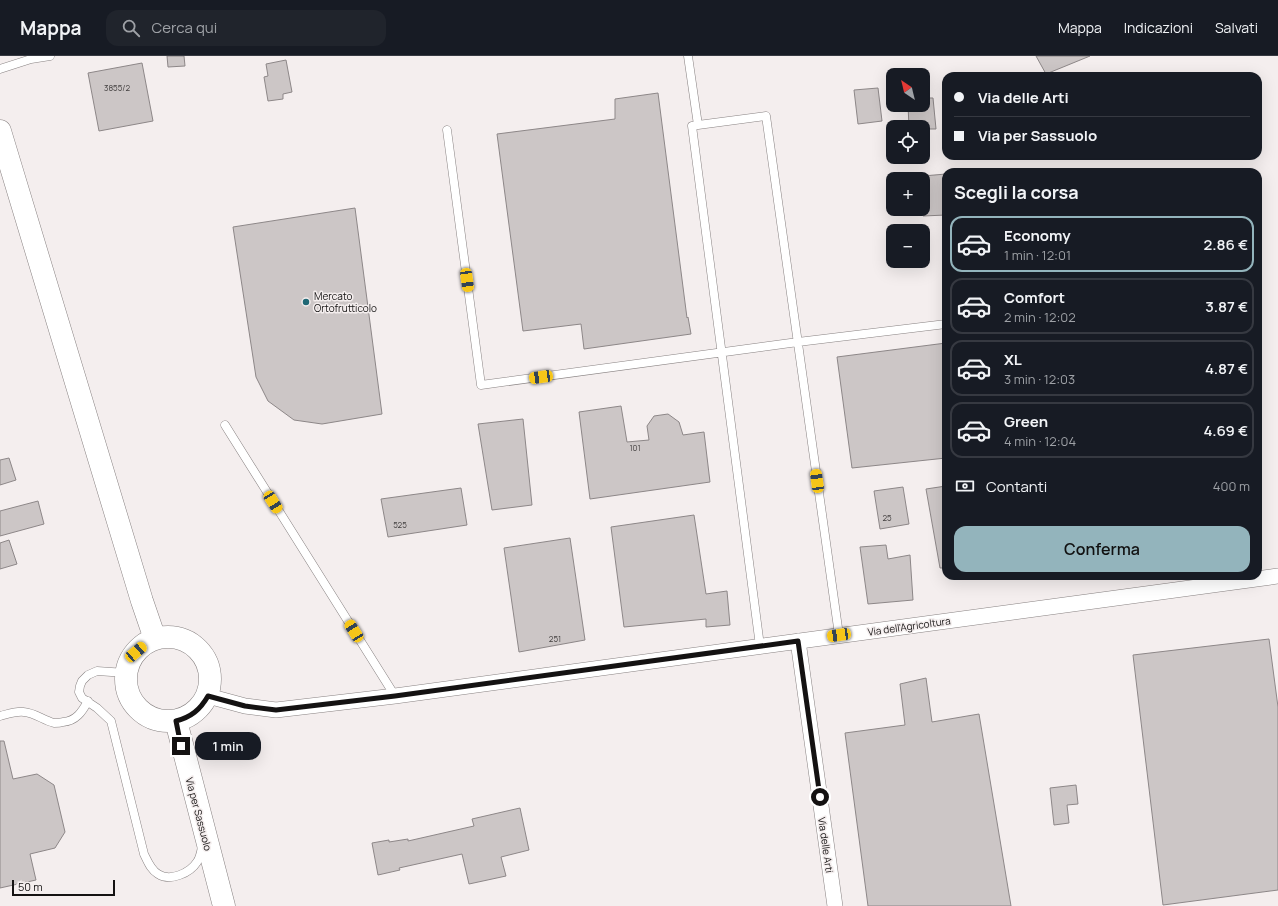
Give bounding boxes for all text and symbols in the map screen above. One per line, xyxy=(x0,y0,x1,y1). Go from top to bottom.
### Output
search box xyxy=(106,10,386,46)
text: Mappa xyxy=(20,15,82,41)
icon: search xyxy=(120,17,142,39)
text: Cerca qui xyxy=(152,17,217,38)
text: Mappa xyxy=(1058,18,1102,37)
text: Indicazioni xyxy=(1124,18,1193,37)
text: Salvati xyxy=(1215,18,1258,37)
north arrow xyxy=(886,68,930,112)
map controls xyxy=(886,68,930,268)
house number: 3855/2 xyxy=(104,82,130,93)
text: Via delle Arti xyxy=(978,87,1069,108)
button: locate xyxy=(886,120,930,164)
text: Via per Sassuolo xyxy=(978,125,1097,146)
button: + xyxy=(886,172,930,216)
text: Scegli la corsa xyxy=(954,180,1079,204)
button: − xyxy=(886,224,930,268)
text: Economy xyxy=(1004,225,1071,246)
icon: car xyxy=(956,226,992,262)
text: 2.86 € xyxy=(1203,234,1248,255)
text: 1 min · 12:01 xyxy=(1004,246,1071,264)
car xyxy=(459,267,475,293)
text: Comfort xyxy=(1004,287,1065,308)
icon: car xyxy=(956,288,992,324)
place label: Mercato Ortofrutticolo xyxy=(314,289,377,315)
text: 3.87 € xyxy=(1205,296,1248,317)
marker: Mercato Ortofrutticolo xyxy=(301,297,311,307)
text: 2 min · 12:02 xyxy=(1004,308,1076,326)
text: XL xyxy=(1004,349,1022,370)
icon: car xyxy=(956,350,992,386)
text: 4.87 € xyxy=(1205,358,1248,379)
car xyxy=(528,369,554,385)
text: 3 min · 12:03 xyxy=(1004,370,1075,388)
text: Green xyxy=(1004,411,1048,432)
icon: car xyxy=(956,412,992,448)
text: 4.69 € xyxy=(1204,420,1248,441)
text: 4 min · 12:04 xyxy=(1004,432,1076,450)
house number: 101 xyxy=(629,442,641,453)
car xyxy=(809,468,825,494)
icon: cash xyxy=(954,475,976,497)
text: Contanti xyxy=(986,476,1047,497)
text: 400 m xyxy=(1213,477,1250,495)
car xyxy=(262,489,284,515)
house number: 25 xyxy=(882,512,892,523)
house number: 525 xyxy=(393,519,407,530)
button: Conferma xyxy=(954,526,1250,572)
street label: Via dell'Agricoltura xyxy=(867,613,951,639)
car xyxy=(343,618,365,644)
car xyxy=(826,627,852,643)
house number: 251 xyxy=(549,633,561,644)
car xyxy=(123,640,149,664)
callout: 1 min xyxy=(195,732,261,760)
route end xyxy=(172,737,190,755)
text: 1 min xyxy=(213,737,244,755)
street label: Via per Sassuolo xyxy=(182,776,216,852)
route start xyxy=(811,788,829,806)
street label: Via delle Arti xyxy=(815,816,837,874)
scale bar xyxy=(12,878,115,897)
text: 50 m xyxy=(18,879,43,894)

